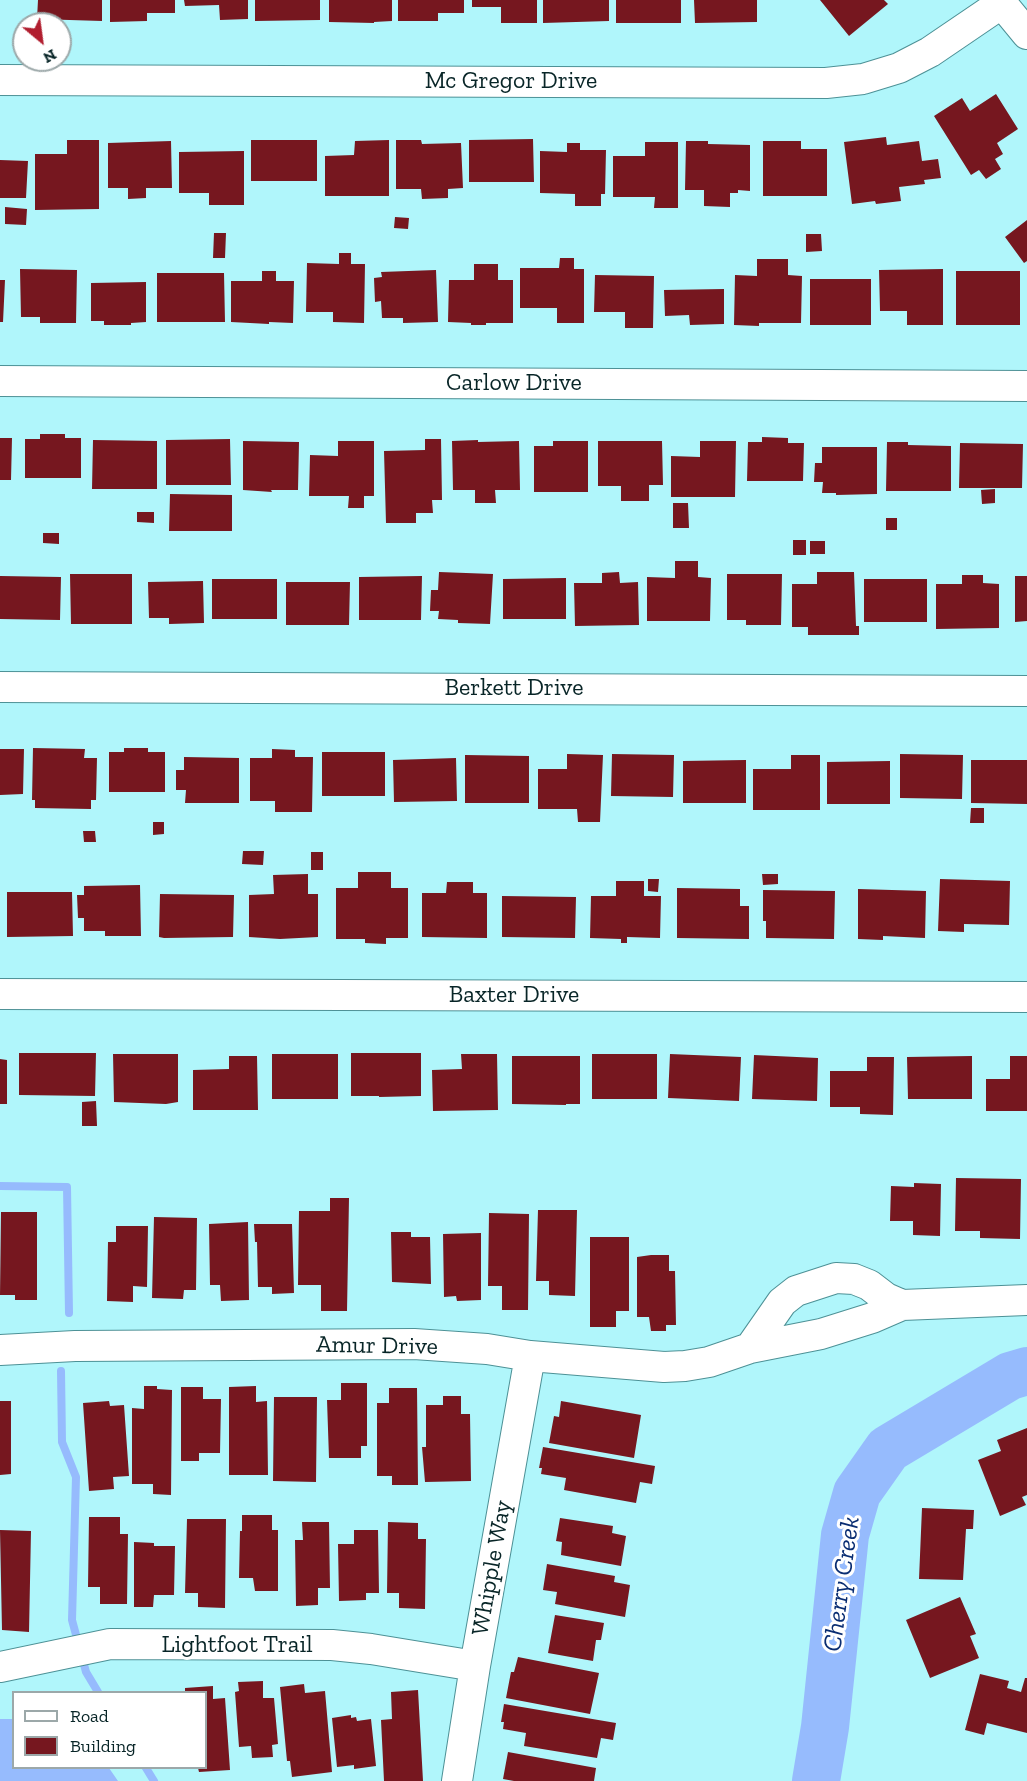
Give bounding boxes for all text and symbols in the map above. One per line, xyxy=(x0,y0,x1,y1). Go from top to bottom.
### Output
north arrow xyxy=(12,12,72,72)
text: N xyxy=(40,45,60,68)
street label: Mc Gregor Drive xyxy=(425,67,597,95)
street label: Carlow Drive xyxy=(446,369,582,397)
street label: Berkett Drive xyxy=(445,674,583,702)
street label: Baxter Drive xyxy=(449,981,579,1009)
street label: Amur Drive xyxy=(316,1331,438,1361)
street label: Whipple Way xyxy=(466,1498,518,1638)
water label: Cherry Creek xyxy=(817,1514,867,1654)
street label: Lightfoot Trail xyxy=(161,1631,313,1659)
legend xyxy=(12,1691,207,1769)
text: Road xyxy=(70,1705,109,1727)
text: Building xyxy=(70,1735,136,1757)

